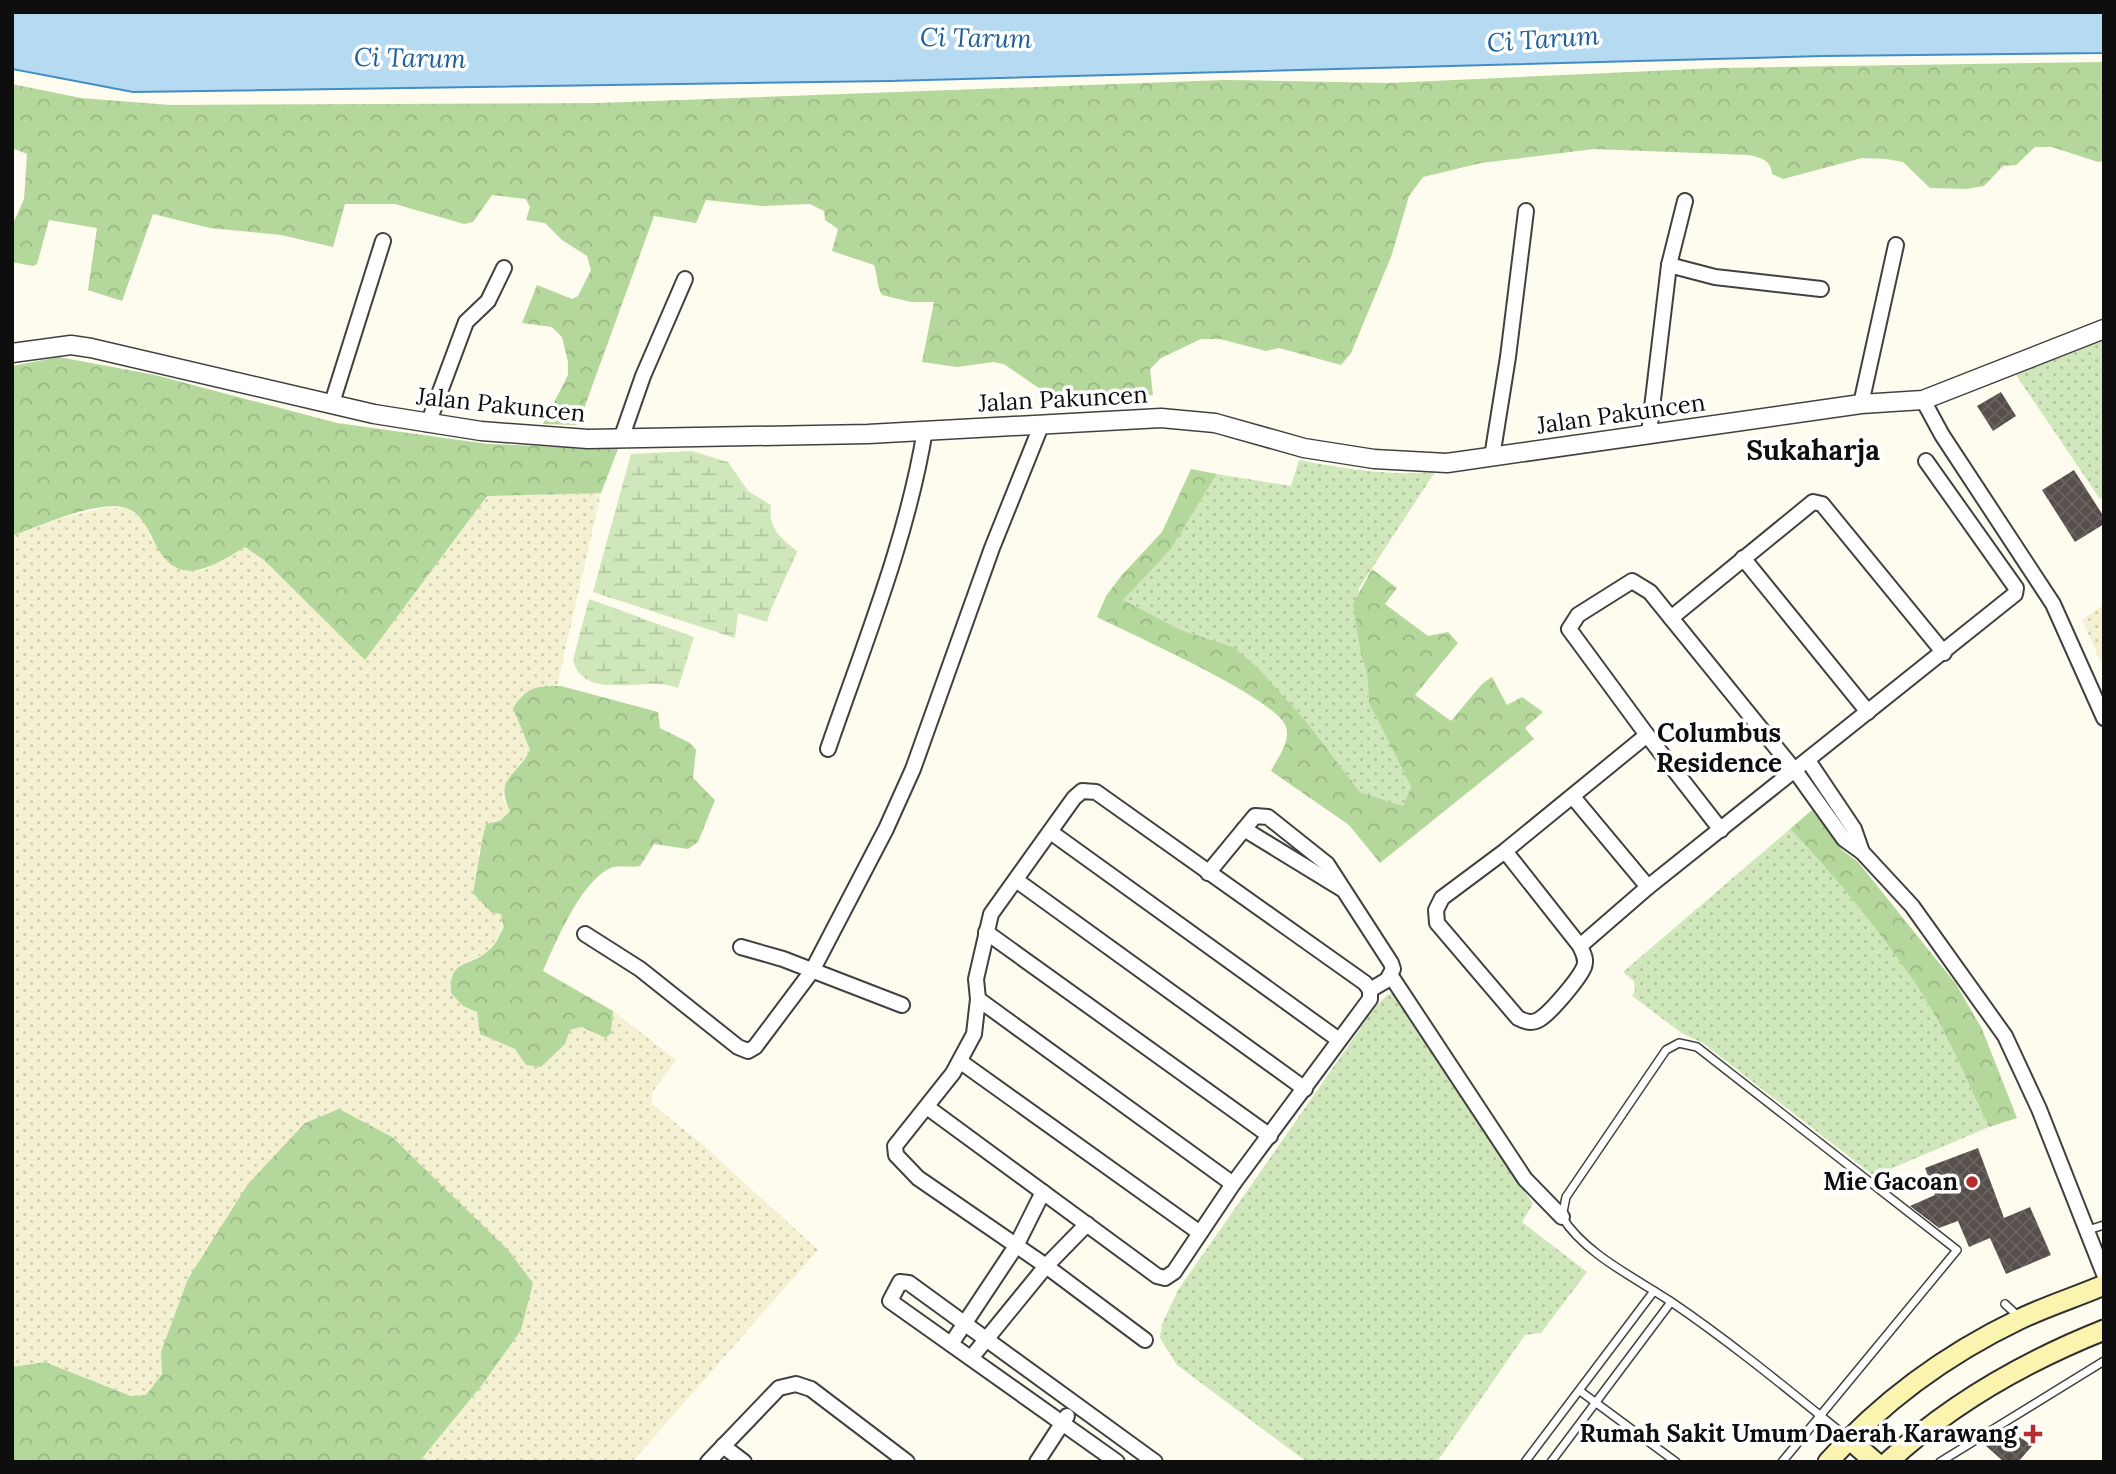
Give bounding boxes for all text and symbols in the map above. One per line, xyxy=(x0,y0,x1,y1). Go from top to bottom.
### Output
water label: Ci Tarum xyxy=(1486,18,1600,59)
water label: Ci Tarum xyxy=(920,20,1033,55)
water label: Ci Tarum xyxy=(354,40,467,75)
street label: Jalan Pakuncen xyxy=(977,379,1148,418)
street label: Jalan Pakuncen xyxy=(414,380,587,429)
street label: Jalan Pakuncen xyxy=(1534,386,1707,441)
district label: Sukaharja xyxy=(1746,432,1880,468)
district label: Columbus Residence xyxy=(1656,716,1782,779)
place label: Mie Gacoan xyxy=(1823,1166,1958,1197)
marker: Mie Gacoan xyxy=(1964,1174,1980,1190)
place label: Rumah Sakit Umum Daerah Karawang xyxy=(1579,1418,2019,1449)
marker: Rumah Sakit Umum Daerah Karawang xyxy=(2023,1424,2043,1444)

